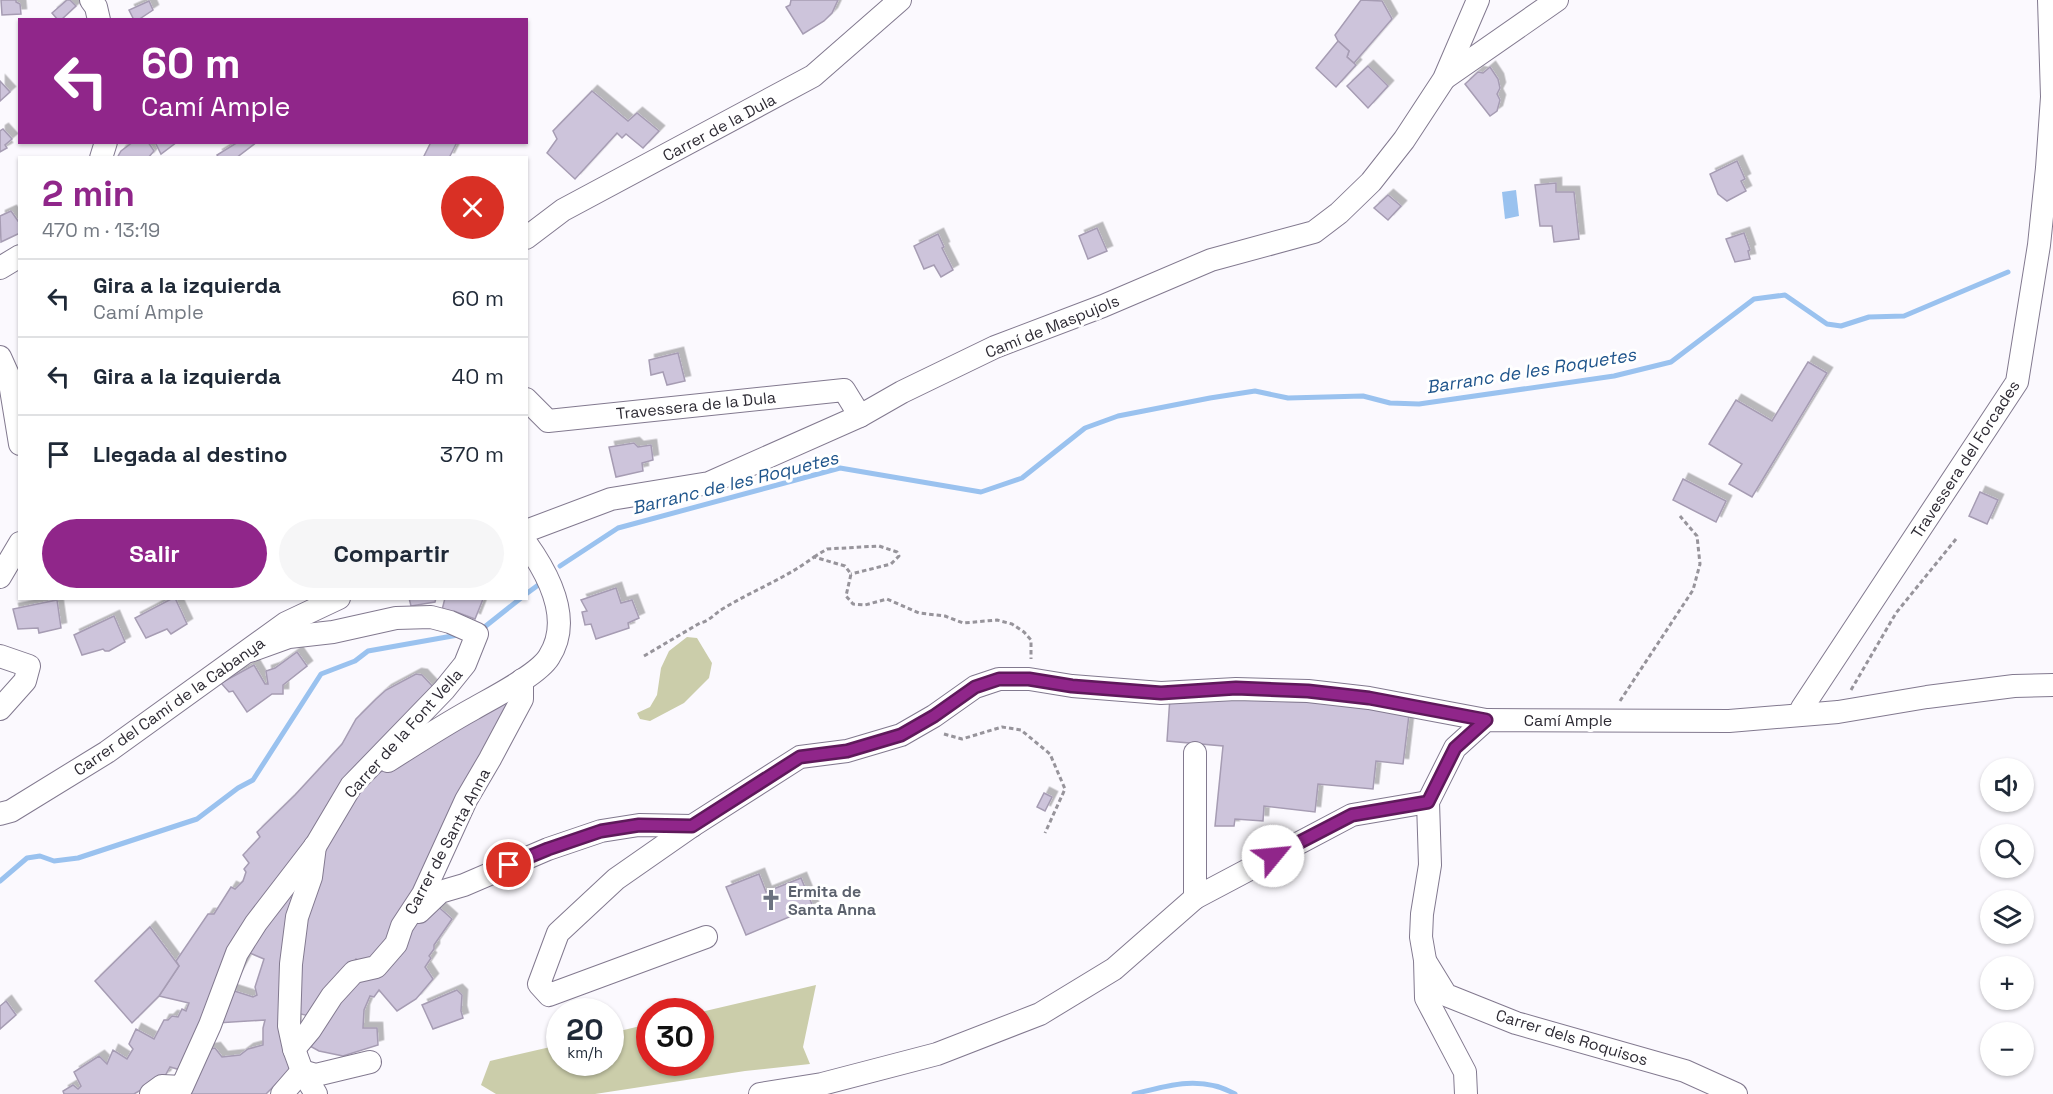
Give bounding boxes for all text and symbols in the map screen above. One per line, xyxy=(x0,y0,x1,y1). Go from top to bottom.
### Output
text: 60 m xyxy=(141,37,241,90)
icon: left xyxy=(42,42,120,120)
text: Camí Ample xyxy=(141,89,291,124)
street label: Carrer de la Dula xyxy=(659,89,780,166)
text: 2 min xyxy=(42,171,135,217)
button: close xyxy=(441,176,504,239)
text: 470 m · 13:19 xyxy=(42,217,160,243)
text: Gira a la izquierda xyxy=(93,271,281,299)
icon: left xyxy=(42,282,75,315)
text: 60 m xyxy=(452,284,504,312)
street label: Camí de Maspujols xyxy=(982,290,1122,363)
text: Camí Ample xyxy=(93,299,204,325)
water label: Barranc de les Roquetes xyxy=(1425,342,1638,398)
icon: left xyxy=(42,360,75,393)
text: Gira a la izquierda xyxy=(93,362,281,390)
text: 40 m xyxy=(452,362,504,390)
street label: Travessera del Forcades xyxy=(1906,376,2025,542)
street label: Travessera de la Dula xyxy=(615,387,777,424)
icon: arrive xyxy=(42,438,75,471)
text: Llegada al destino xyxy=(93,440,287,468)
text: 370 m xyxy=(440,440,504,468)
water label: Barranc de les Roquetes xyxy=(629,446,841,519)
button: Salir xyxy=(42,519,267,588)
button: Compartir xyxy=(279,519,504,588)
street label: Carrer del Camí de la Cabanya xyxy=(70,632,269,781)
street label: Carrer de la Font Vella xyxy=(340,664,467,802)
street label: Camí Ample xyxy=(1524,710,1612,731)
map controls xyxy=(1980,758,2034,1076)
button: sound xyxy=(1980,758,2034,812)
street label: Carrer de Santa Anna xyxy=(400,764,495,918)
position arrow xyxy=(1241,824,1305,888)
button: search xyxy=(1980,824,2034,878)
pin xyxy=(483,839,534,890)
icon: arrive xyxy=(492,848,525,881)
place label: Ermita de Santa Anna xyxy=(788,881,876,920)
church icon: Ermita de Santa Anna xyxy=(759,888,783,912)
button: layers xyxy=(1980,890,2034,944)
button: + xyxy=(1980,956,2034,1010)
speed limit sign: 30 xyxy=(636,998,714,1076)
street label: Carrer dels Roquisos xyxy=(1493,1004,1650,1071)
text: 20 xyxy=(566,1010,604,1049)
button: − xyxy=(1980,1022,2034,1076)
text: km/h xyxy=(567,1043,603,1062)

